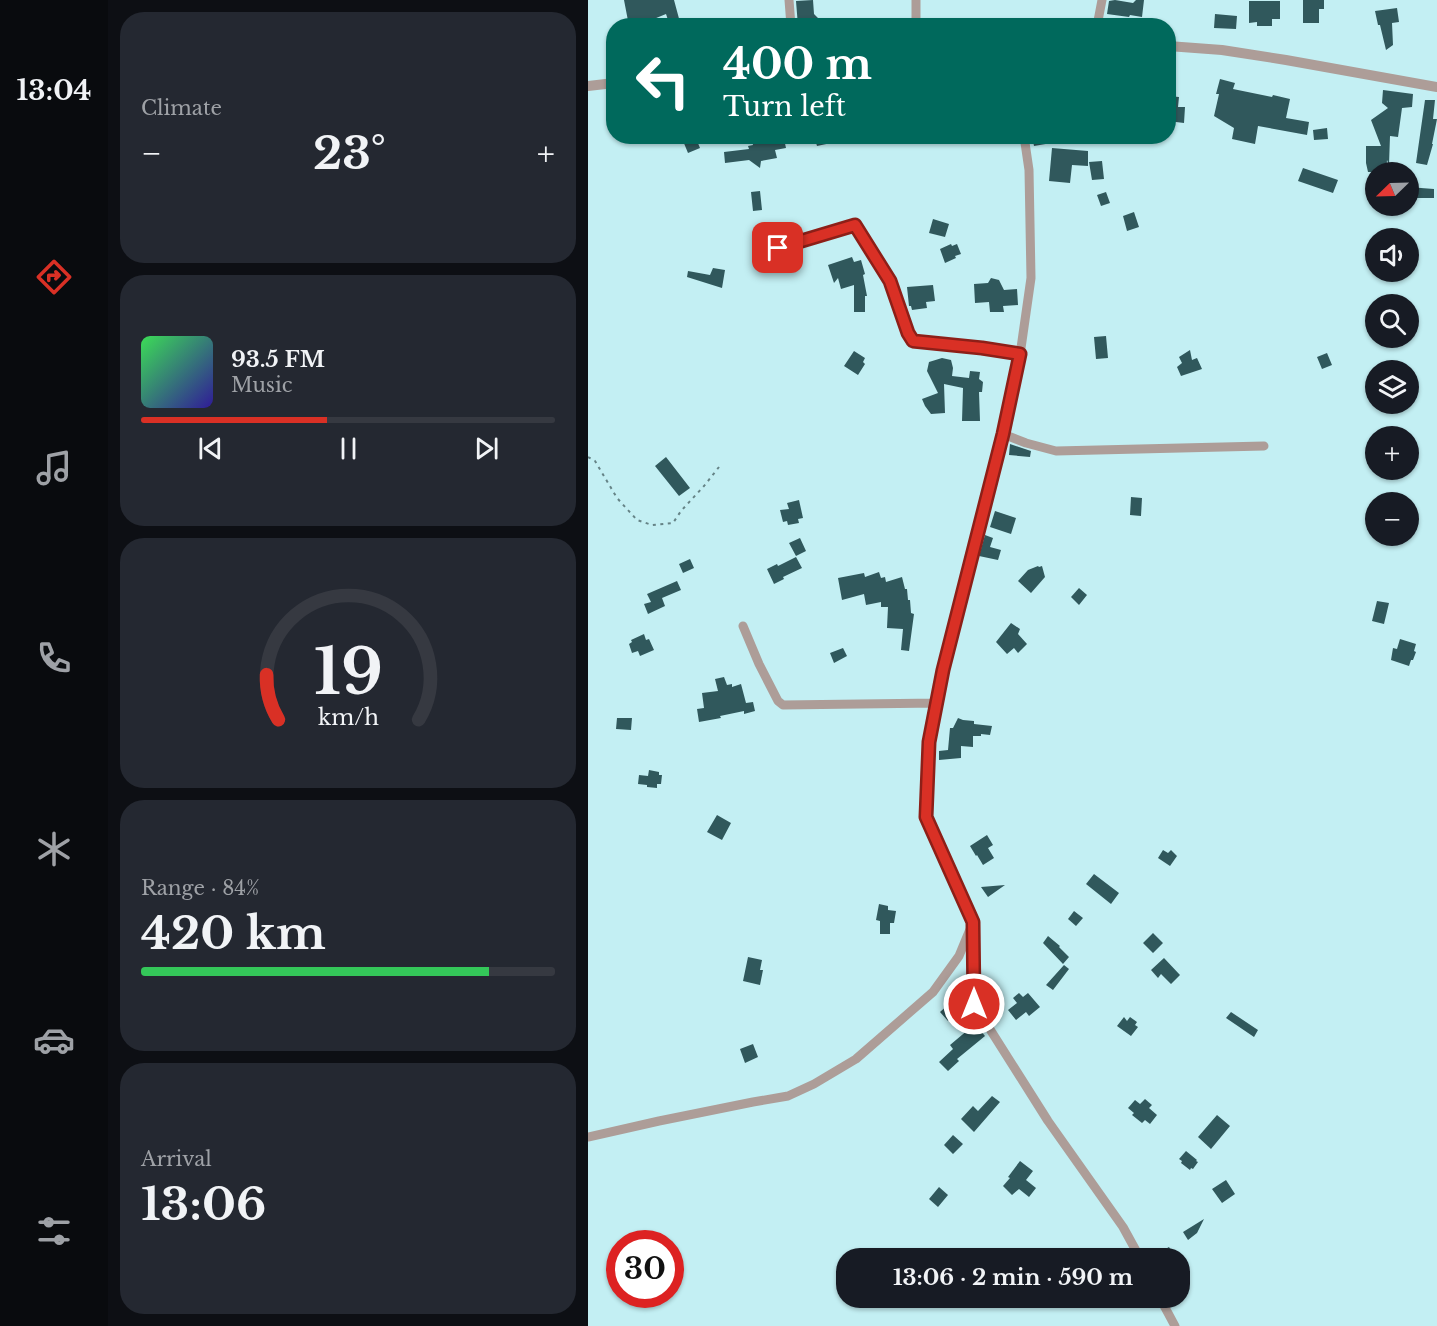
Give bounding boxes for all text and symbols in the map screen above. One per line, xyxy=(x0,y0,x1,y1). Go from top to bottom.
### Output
text: 400 m xyxy=(723,38,872,90)
icon: left xyxy=(624,42,702,120)
text: 13:04 xyxy=(17,74,91,107)
text: Turn left xyxy=(723,90,846,123)
text: Climate xyxy=(141,96,222,120)
text: 23° xyxy=(313,125,386,181)
text: − xyxy=(141,133,162,174)
text: + xyxy=(537,133,555,174)
north arrow xyxy=(1365,162,1419,216)
map controls xyxy=(1365,162,1419,546)
pin xyxy=(752,222,803,273)
button: sound xyxy=(1365,228,1419,282)
icon: arrive xyxy=(761,231,794,264)
icon: directions xyxy=(33,256,75,298)
button: search xyxy=(1365,294,1419,348)
text: 93.5 FM xyxy=(231,346,325,373)
button: layers xyxy=(1365,360,1419,414)
text: Music xyxy=(231,373,292,397)
button: + xyxy=(1365,426,1419,480)
icon: previous xyxy=(194,432,227,465)
icon: pause xyxy=(332,432,365,465)
icon: next xyxy=(470,432,503,465)
icon: music xyxy=(33,447,75,489)
button: − xyxy=(1365,492,1419,546)
text: 19 xyxy=(313,633,383,711)
icon: phone xyxy=(33,637,75,679)
text: km/h xyxy=(318,704,379,731)
icon: climate xyxy=(33,828,75,870)
text: Range · 84% xyxy=(141,876,259,900)
text: 420 km xyxy=(141,905,326,961)
position arrow xyxy=(942,972,1006,1036)
icon: car xyxy=(33,1019,75,1061)
text: Arrival xyxy=(141,1147,212,1171)
text: 13:06 xyxy=(141,1176,266,1232)
icon: filters xyxy=(33,1210,75,1252)
speed limit sign: 30 xyxy=(606,1230,684,1308)
text: 13:06 · 2 min · 590 m xyxy=(893,1264,1133,1291)

